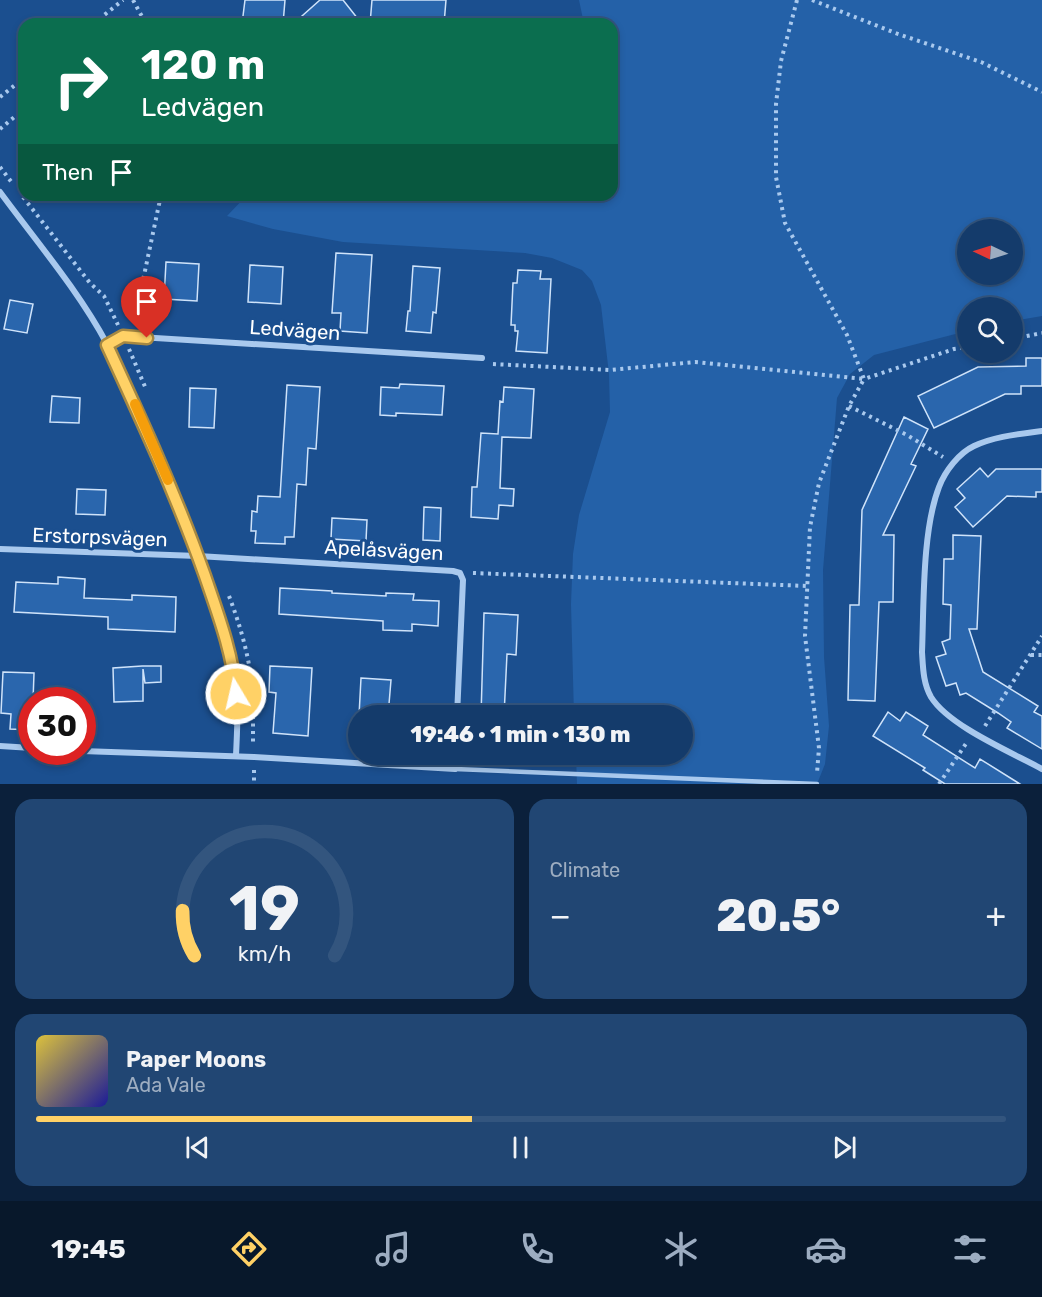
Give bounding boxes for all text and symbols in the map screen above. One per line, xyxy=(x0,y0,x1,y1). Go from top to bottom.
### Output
text: 120 m xyxy=(141,40,265,90)
icon: right xyxy=(42,42,120,120)
text: Ledvägen xyxy=(141,91,264,123)
icon: arrive xyxy=(105,156,138,189)
text: Then xyxy=(42,159,93,186)
north arrow xyxy=(957,219,1023,285)
map controls xyxy=(957,219,1023,363)
pin xyxy=(121,276,172,338)
icon: arrive xyxy=(130,285,163,318)
button: search xyxy=(957,297,1023,363)
street label: Ledvägen xyxy=(249,315,341,345)
street label: Erstorpsvägen xyxy=(32,523,168,551)
street label: Apelåsvägen xyxy=(324,535,444,565)
position arrow xyxy=(204,662,268,726)
speed limit sign: 30 xyxy=(18,687,96,765)
text: 19:46 · 1 min · 130 m xyxy=(411,721,630,748)
text: Climate xyxy=(550,858,620,882)
text: 19 xyxy=(229,872,300,946)
text: 20.5° xyxy=(716,889,840,942)
text: − xyxy=(550,896,571,935)
text: + xyxy=(985,896,1006,935)
text: km/h xyxy=(237,941,291,966)
text: Paper Moons xyxy=(126,1046,266,1073)
text: Ada Vale xyxy=(126,1073,206,1097)
icon: previous xyxy=(181,1131,214,1164)
icon: pause xyxy=(504,1131,537,1164)
icon: next xyxy=(828,1131,861,1164)
icon: directions xyxy=(228,1228,270,1270)
icon: music xyxy=(372,1228,414,1270)
icon: phone xyxy=(516,1228,558,1270)
icon: climate xyxy=(660,1228,702,1270)
icon: car xyxy=(805,1228,847,1270)
icon: filters xyxy=(949,1228,991,1270)
text: 19:45 xyxy=(51,1233,126,1265)

